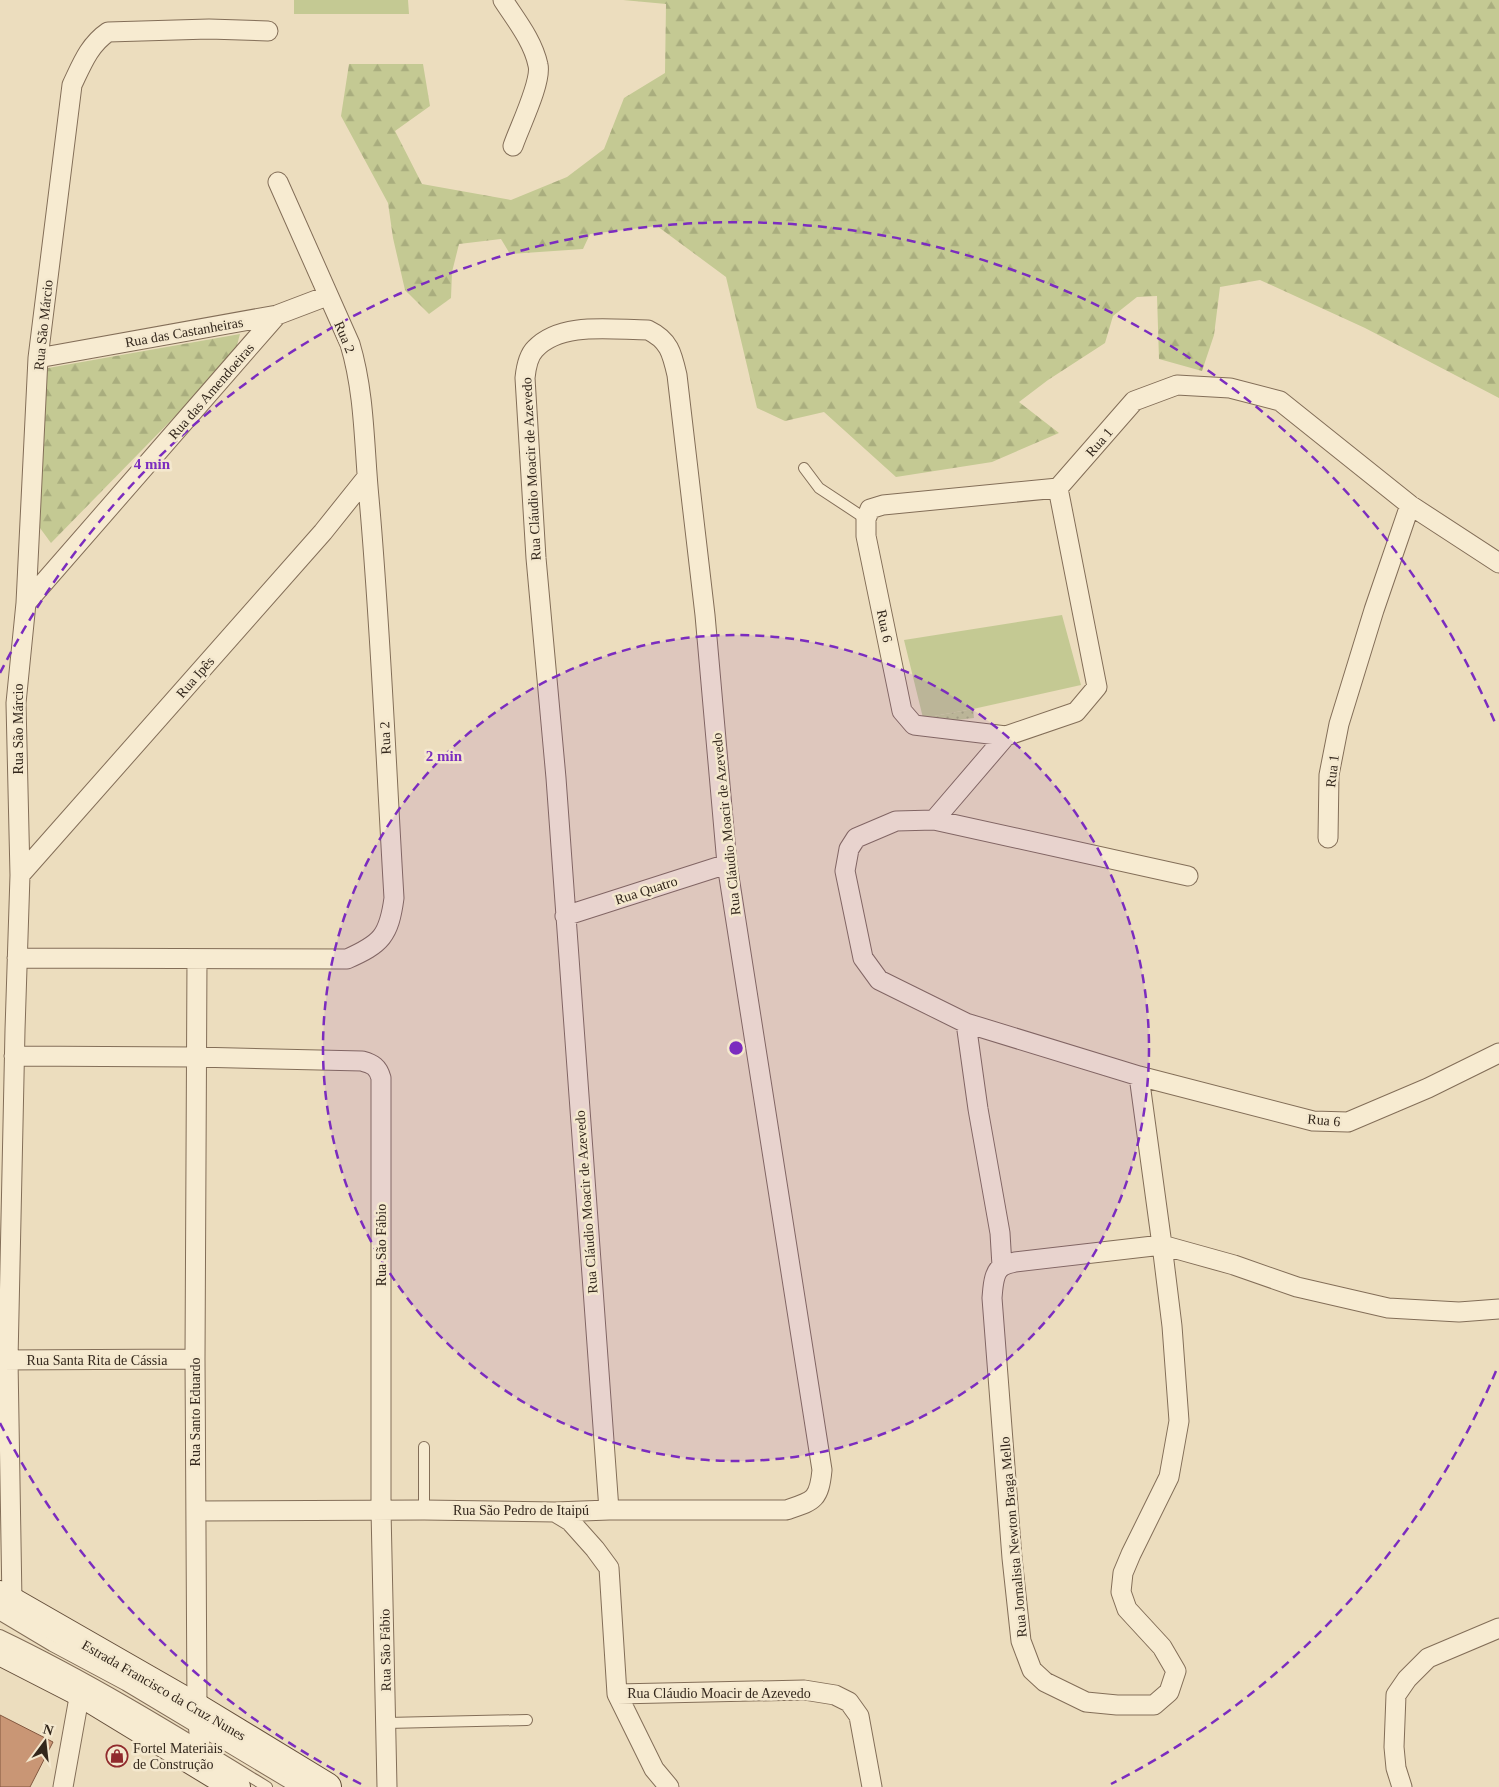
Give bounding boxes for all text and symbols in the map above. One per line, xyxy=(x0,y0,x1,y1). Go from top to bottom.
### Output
street label: Rua São Márcio xyxy=(31,279,56,371)
street label: Rua das Castanheiras xyxy=(124,315,244,350)
street label: Rua 2 xyxy=(331,319,358,355)
street label: Rua das Amendoeiras xyxy=(166,340,257,442)
street label: Rua Cláudio Moacir de Azevedo xyxy=(519,377,544,561)
street label: Rua 1 xyxy=(1083,425,1116,460)
text: 4 min xyxy=(134,456,171,472)
street label: Rua 6 xyxy=(874,608,895,644)
street label: Rua Ipês xyxy=(174,654,217,701)
street label: Rua São Márcio xyxy=(11,684,26,774)
street label: Rua 2 xyxy=(377,721,394,755)
street label: Rua Cláudio Moacir de Azevedo xyxy=(709,732,744,916)
text: 2 min xyxy=(426,748,463,764)
street label: Rua 1 xyxy=(1323,754,1342,788)
street label: Rua Quatro xyxy=(613,873,679,908)
centre of rings xyxy=(727,1039,745,1057)
street label: Rua Cláudio Moacir de Azevedo xyxy=(573,1110,600,1294)
street label: Rua 6 xyxy=(1307,1112,1341,1129)
street label: Rua São Fábio xyxy=(374,1204,389,1286)
street label: Rua Santa Rita de Cássia xyxy=(27,1353,168,1368)
street label: Rua Santo Eduardo xyxy=(188,1358,203,1466)
street label: Rua Jornalista Newton Braga Mello xyxy=(997,1436,1030,1638)
street label: Rua São Pedro de Itaipú xyxy=(453,1503,589,1518)
street label: Rua São Fábio xyxy=(377,1609,394,1691)
street label: Estrada Francisco da Cruz Nunes xyxy=(79,1637,248,1744)
street label: Rua Cláudio Moacir de Azevedo xyxy=(627,1686,811,1701)
north arrow xyxy=(20,1717,70,1767)
text: N xyxy=(41,1721,55,1738)
place label: Fortel Materiais de Construção xyxy=(133,1741,223,1772)
shop icon: Fortel Materiais de Construção xyxy=(105,1744,129,1768)

